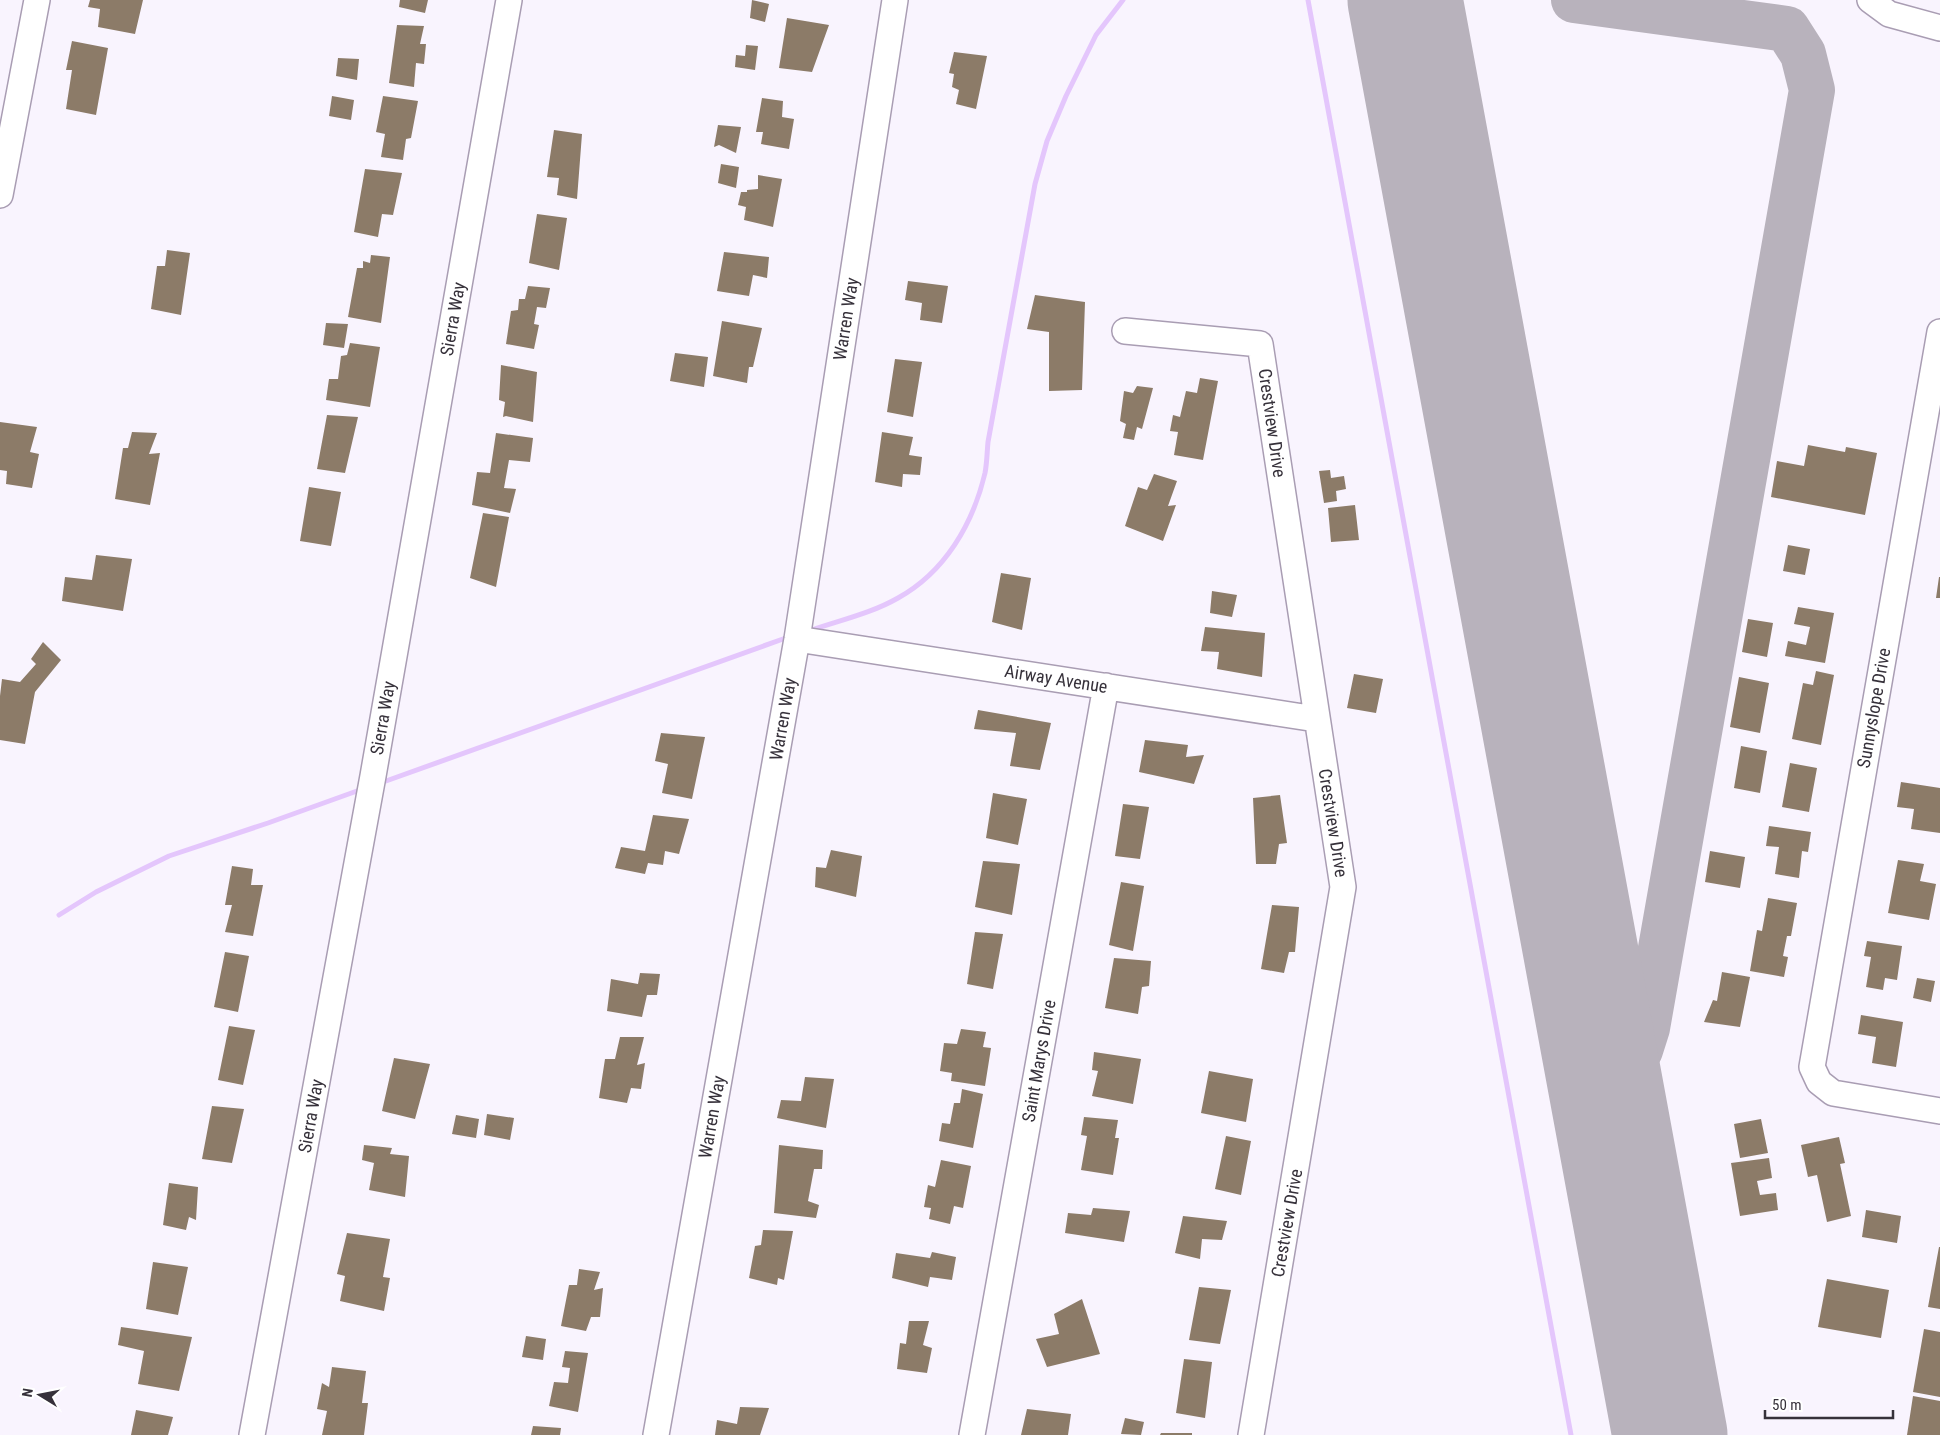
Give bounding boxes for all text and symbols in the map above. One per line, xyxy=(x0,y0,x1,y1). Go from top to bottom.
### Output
street label: Warren Way xyxy=(829,276,862,362)
street label: Sierra Way xyxy=(436,280,469,358)
street label: Crestview Drive xyxy=(1254,367,1291,479)
street label: Sunnyslope Drive xyxy=(1853,646,1894,770)
street label: Airway Avenue xyxy=(1003,660,1109,697)
street label: Warren Way xyxy=(765,675,800,762)
street label: Sierra Way xyxy=(366,679,399,757)
street label: Crestview Drive xyxy=(1315,767,1352,879)
street label: Saint Marys Drive xyxy=(1017,998,1060,1124)
street label: Warren Way xyxy=(694,1073,729,1160)
street label: Sierra Way xyxy=(294,1077,327,1155)
street label: Crestview Drive xyxy=(1267,1167,1306,1279)
north arrow xyxy=(15,1370,65,1420)
text: N xyxy=(19,1387,36,1398)
scale bar xyxy=(1765,1388,1892,1420)
text: 50 m xyxy=(1772,1396,1802,1414)

